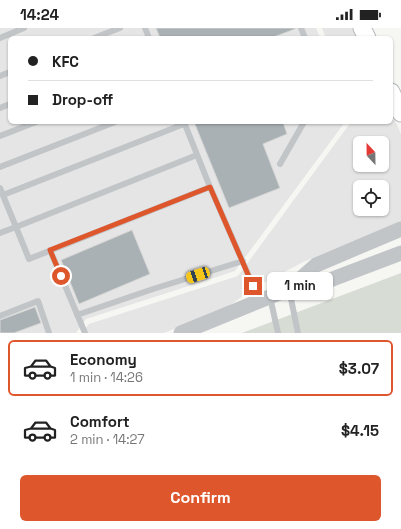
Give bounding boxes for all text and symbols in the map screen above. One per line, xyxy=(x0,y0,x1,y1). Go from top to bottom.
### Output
text: 14:24 xyxy=(20,5,59,24)
text: KFC xyxy=(52,52,79,71)
text: Drop-off xyxy=(52,90,113,109)
north arrow xyxy=(353,136,389,172)
map controls xyxy=(353,136,389,216)
button: locate xyxy=(353,180,389,216)
car xyxy=(185,266,211,284)
route start xyxy=(52,267,70,285)
callout: 1 min xyxy=(267,272,333,300)
route end xyxy=(244,277,262,295)
text: 1 min xyxy=(284,277,316,294)
icon: car xyxy=(22,350,58,386)
text: Economy xyxy=(70,350,137,369)
text: $3.07 xyxy=(339,359,379,378)
text: 1 min · 14:26 xyxy=(70,369,143,386)
icon: car xyxy=(22,412,58,448)
text: Comfort xyxy=(70,412,130,431)
text: $4.15 xyxy=(341,421,379,440)
text: 2 min · 14:27 xyxy=(70,431,145,448)
button: Confirm xyxy=(20,475,381,521)

